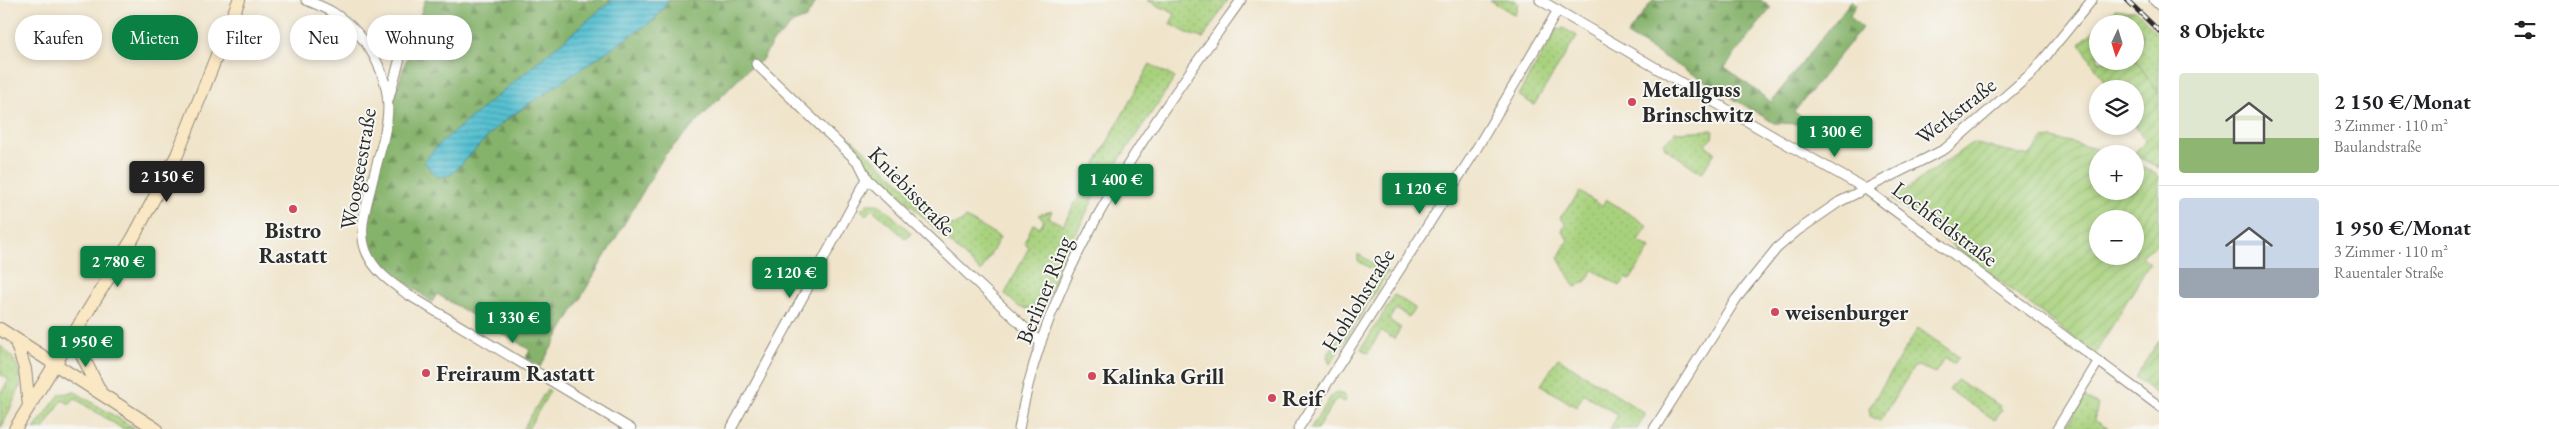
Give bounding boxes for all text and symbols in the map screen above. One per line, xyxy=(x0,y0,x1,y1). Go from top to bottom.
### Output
chip: Kaufen xyxy=(15,15,102,60)
chip: Mieten xyxy=(112,15,198,60)
chip: Filter xyxy=(208,15,280,60)
chip: Neu xyxy=(290,15,357,60)
chip: Wohnung xyxy=(367,15,472,60)
north arrow xyxy=(2089,15,2144,70)
map controls xyxy=(2089,15,2144,265)
icon: filters xyxy=(2511,16,2539,44)
text: 8 Objekte xyxy=(2179,17,2265,44)
street label: Werkstraße xyxy=(1910,70,2002,151)
place label: Metallguss Brinschwitz xyxy=(1642,75,1754,129)
button: layers xyxy=(2089,80,2144,135)
text: 2 150 €/Monat xyxy=(2334,88,2471,115)
icon: home xyxy=(2219,93,2279,153)
marker: Metallguss Brinschwitz xyxy=(1626,96,1638,108)
street label: Woogseestraße xyxy=(333,105,383,232)
text: 3 Zimmer · 110 m² xyxy=(2334,115,2448,136)
pin: 1 300 € xyxy=(1789,116,1881,158)
text: 1 300 € xyxy=(1808,121,1862,142)
text: Baulandstraße xyxy=(2334,136,2421,157)
street label: Kniebisstraße xyxy=(862,140,962,242)
button: + xyxy=(2089,145,2144,200)
pin: 2 150 € xyxy=(121,160,213,203)
pin: 1 400 € xyxy=(1070,164,1162,206)
text: 2 150 € xyxy=(140,166,194,187)
text: 1 400 € xyxy=(1089,169,1143,190)
pin: 1 120 € xyxy=(1374,172,1466,215)
street label: Lochfeldstraße xyxy=(1886,175,2004,274)
text: 1 120 € xyxy=(1393,178,1447,199)
marker: Bistro Rastatt xyxy=(287,203,299,215)
button: − xyxy=(2089,210,2144,265)
text: 1 950 €/Monat xyxy=(2334,214,2471,241)
place label: Bistro Rastatt xyxy=(259,216,328,270)
icon: home xyxy=(2219,218,2279,278)
street label: Berliner Ring xyxy=(1009,231,1079,348)
text: 3 Zimmer · 110 m² xyxy=(2334,241,2448,262)
street label: Hohlohstraße xyxy=(1315,242,1401,357)
pin: 2 780 € xyxy=(72,246,164,288)
text: 2 780 € xyxy=(91,251,145,272)
pin: 2 120 € xyxy=(744,256,836,299)
text: 2 120 € xyxy=(763,262,817,283)
text: Rauentaler Straße xyxy=(2334,262,2443,283)
place label: weisenburger xyxy=(1785,298,1909,327)
pin: 1 330 € xyxy=(467,302,559,344)
marker: weisenburger xyxy=(1769,306,1781,318)
text: 1 330 € xyxy=(486,307,540,328)
pin: 1 950 € xyxy=(40,326,132,368)
text: 1 950 € xyxy=(59,331,113,352)
place label: Freiraum Rastatt xyxy=(436,359,595,388)
place label: Kalinka Grill xyxy=(1102,362,1224,391)
marker: Freiraum Rastatt xyxy=(420,367,432,379)
marker: Kalinka Grill xyxy=(1086,370,1098,382)
place label: Reif xyxy=(1282,384,1325,413)
marker: Reif xyxy=(1266,392,1278,404)

